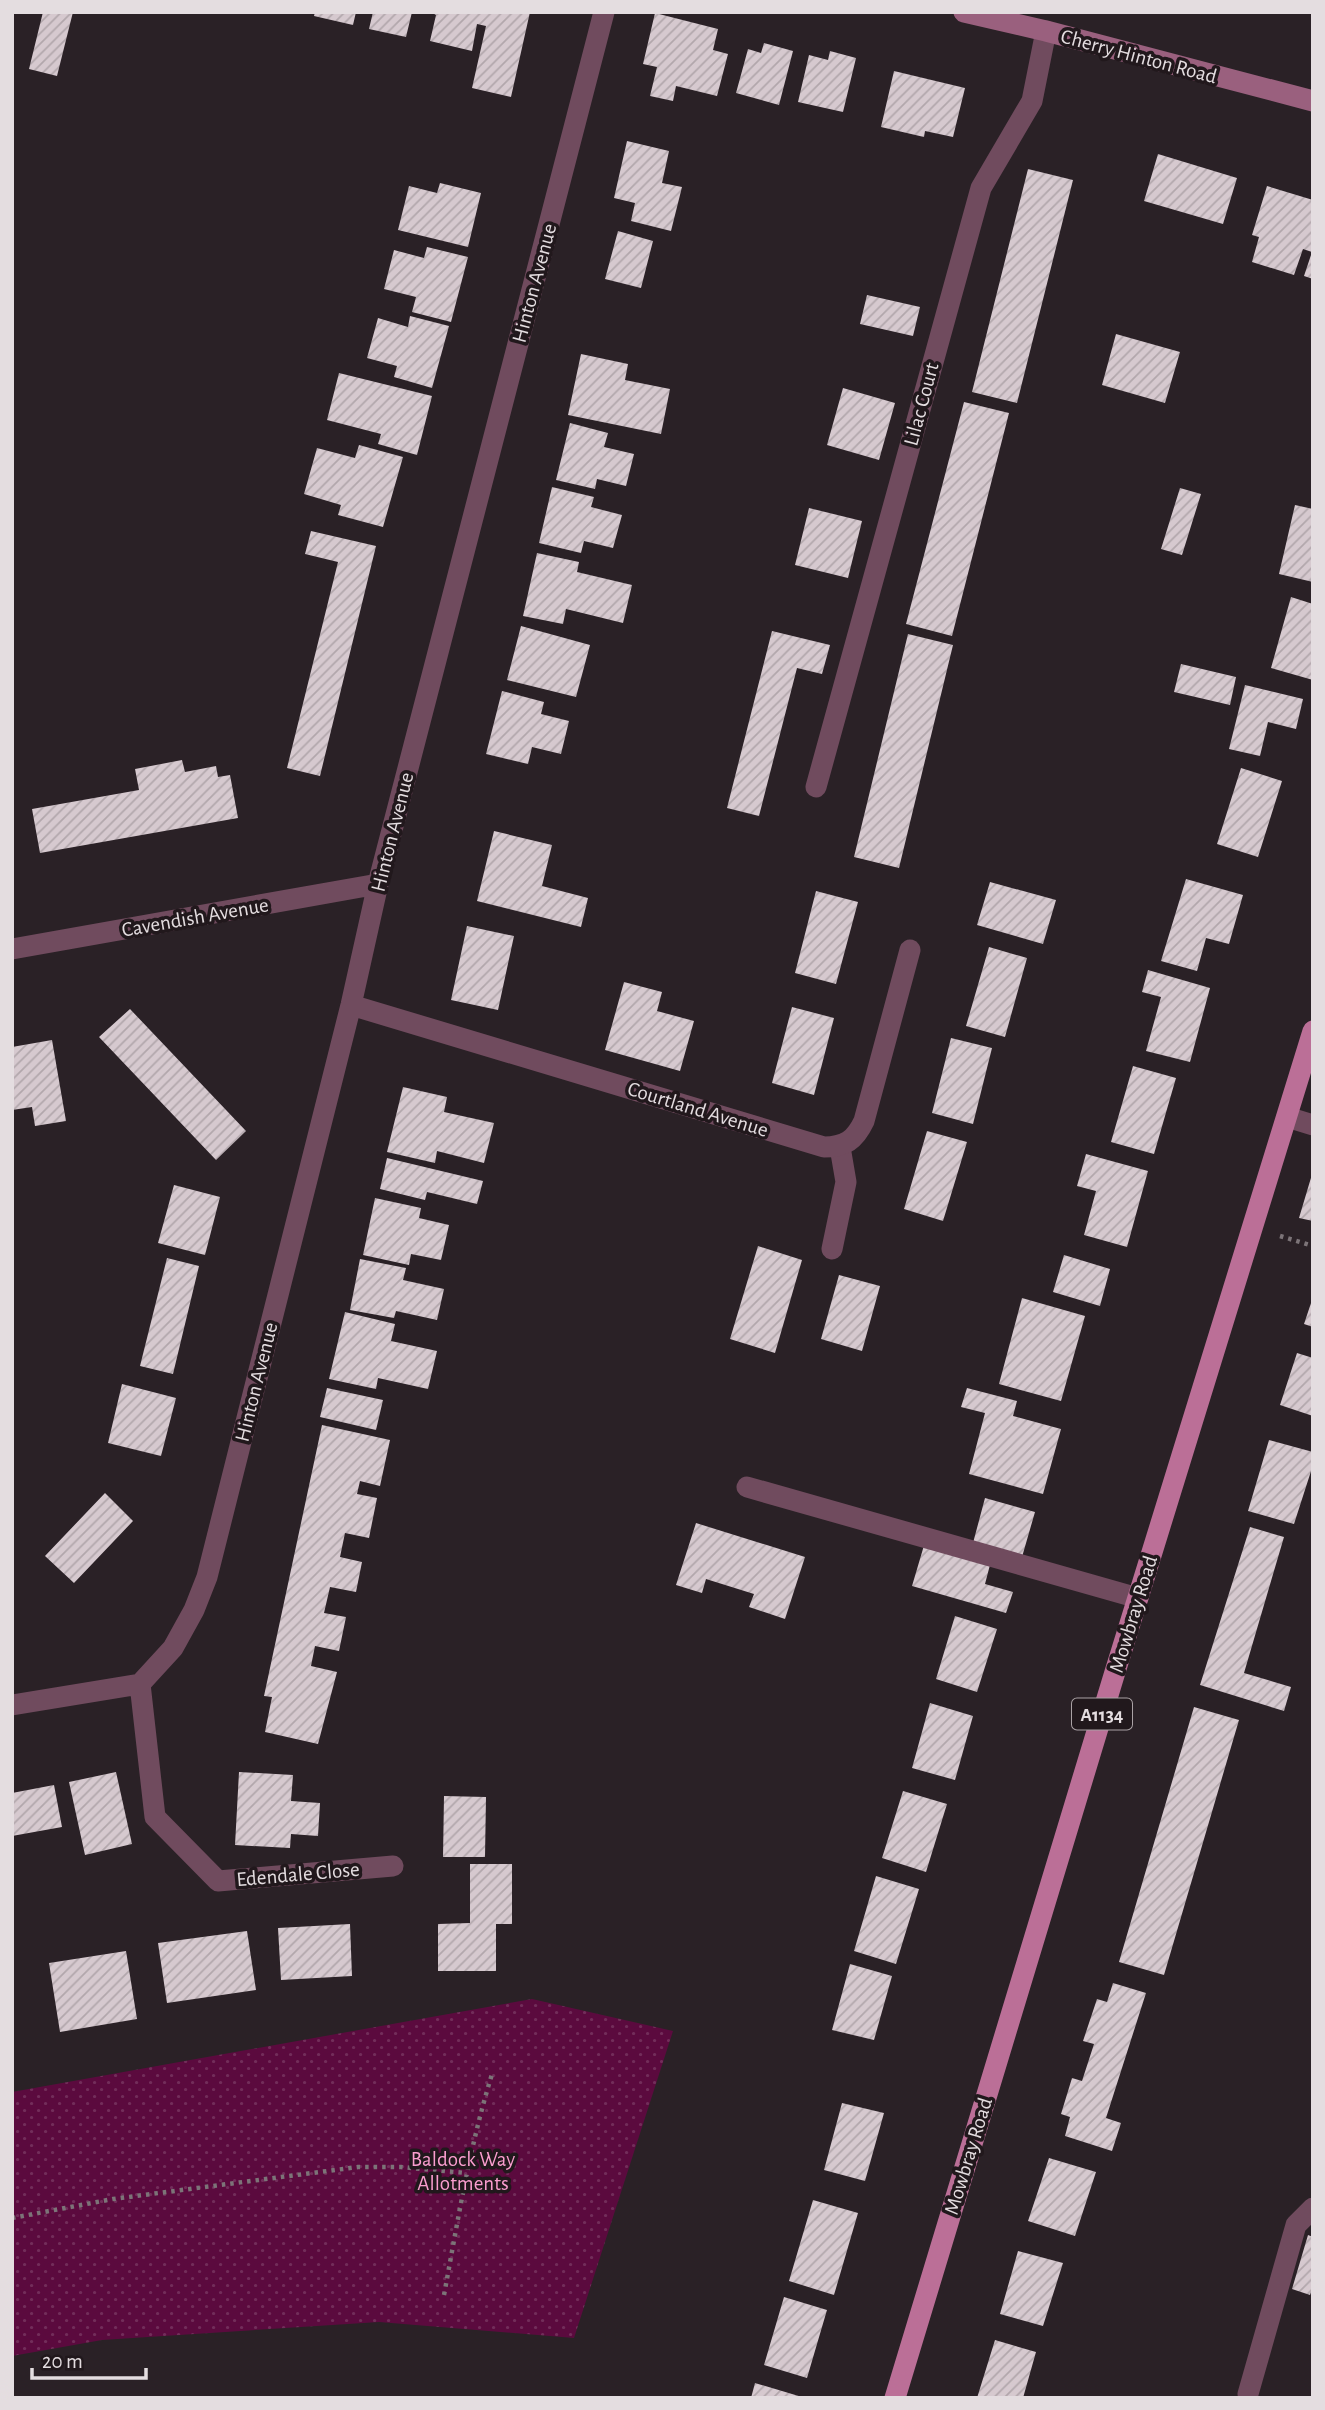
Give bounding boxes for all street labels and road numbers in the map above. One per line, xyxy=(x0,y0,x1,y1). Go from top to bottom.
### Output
street label: Cherry Hinton Road xyxy=(1059,26,1219,87)
street label: Hinton Avenue xyxy=(509,221,560,345)
street label: Lilac Court xyxy=(900,360,943,448)
street label: Hinton Avenue xyxy=(368,770,417,894)
street label: Cavendish Avenue xyxy=(120,894,270,941)
street label: Courtland Avenue xyxy=(625,1078,771,1141)
street label: Hinton Avenue xyxy=(232,1320,281,1444)
street label: Mowbray Road xyxy=(1106,1553,1161,1675)
road number: A1134 xyxy=(1072,1698,1132,1730)
street label: Edendale Close xyxy=(235,1859,361,1890)
street label: Mowbray Road xyxy=(941,2095,996,2217)

